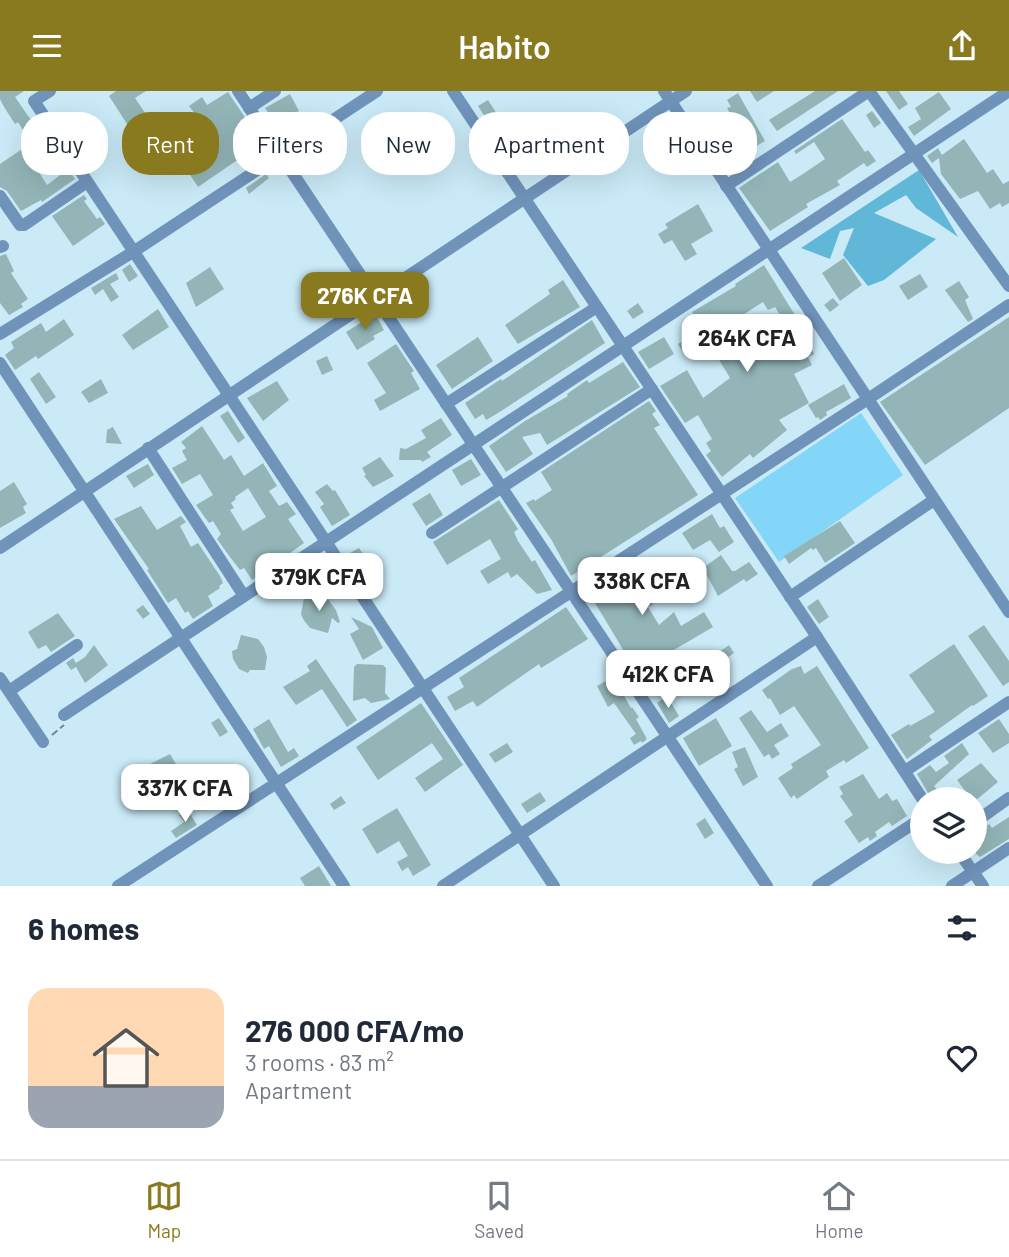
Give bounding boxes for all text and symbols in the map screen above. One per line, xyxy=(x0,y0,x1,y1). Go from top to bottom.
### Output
icon: menu xyxy=(28,27,66,65)
text: Habito xyxy=(458,27,551,65)
icon: share xyxy=(943,27,981,65)
chip: Buy xyxy=(21,112,108,175)
chip: Rent xyxy=(122,112,219,175)
chip: Filters xyxy=(233,112,347,175)
chip: New xyxy=(361,112,455,175)
chip: Apartment xyxy=(469,112,629,175)
chip: House xyxy=(643,112,757,175)
pin: 276K CFA xyxy=(293,273,437,332)
text: 276K CFA xyxy=(317,281,413,309)
pin: 264K CFA xyxy=(675,315,819,374)
text: 264K CFA xyxy=(698,323,796,351)
pin: 379K CFA xyxy=(247,553,391,613)
pin: 338K CFA xyxy=(570,557,714,617)
text: 379K CFA xyxy=(271,562,367,590)
text: 338K CFA xyxy=(594,566,690,594)
pin: 412K CFA xyxy=(596,651,740,710)
text: 412K CFA xyxy=(622,659,714,687)
pin: 337K CFA xyxy=(113,765,257,824)
text: 337K CFA xyxy=(137,773,233,801)
map controls xyxy=(910,787,987,864)
button: layers xyxy=(910,787,987,864)
icon: filters xyxy=(943,909,981,947)
text: 6 homes xyxy=(28,910,139,946)
text: 276 000 CFA/mo xyxy=(245,1012,464,1048)
icon: home xyxy=(84,1016,168,1100)
icon: heart xyxy=(943,1039,981,1077)
text: 3 rooms · 83 m² xyxy=(245,1048,394,1076)
text: Apartment xyxy=(245,1076,352,1104)
tab: Map xyxy=(145,1177,183,1242)
tab: Saved xyxy=(474,1177,524,1242)
tab: Home xyxy=(815,1177,864,1242)

